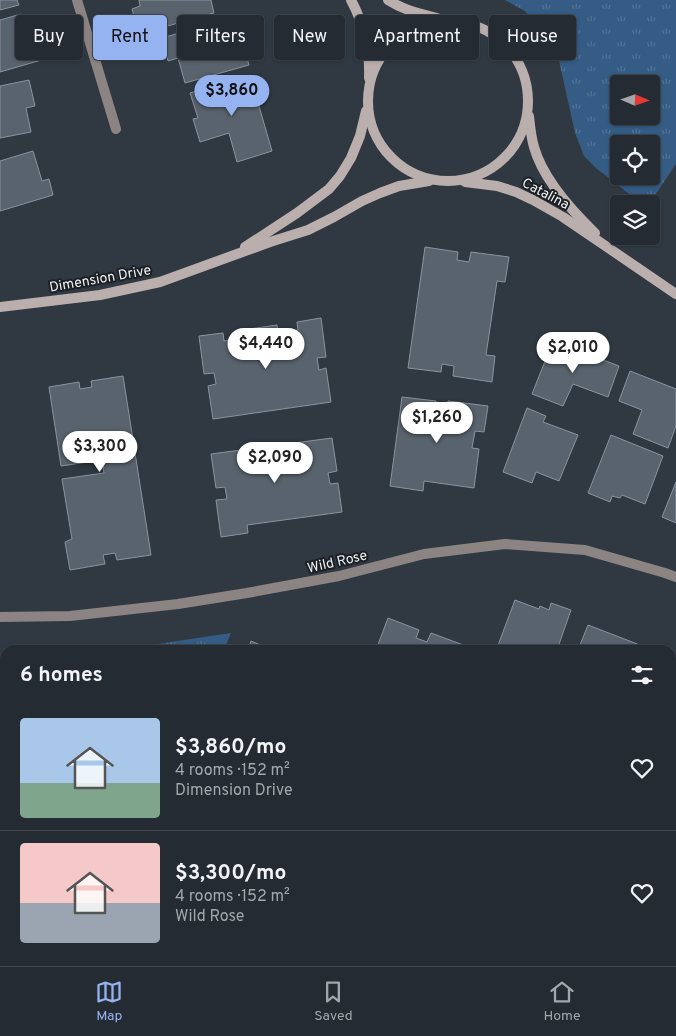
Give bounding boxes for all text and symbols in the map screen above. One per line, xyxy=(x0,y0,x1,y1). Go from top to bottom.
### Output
chip: Buy xyxy=(15,15,83,60)
chip: Rent xyxy=(93,15,167,60)
chip: Filters xyxy=(177,15,264,60)
chip: New xyxy=(274,15,345,60)
chip: Apartment xyxy=(355,15,479,60)
chip: House xyxy=(489,15,576,60)
pin: $3,860 xyxy=(191,74,273,117)
north arrow xyxy=(610,75,660,125)
map controls xyxy=(610,75,660,245)
text: $3,860 xyxy=(205,81,259,101)
button: locate xyxy=(610,135,660,185)
street label: Catalina xyxy=(519,175,572,214)
button: layers xyxy=(610,195,660,245)
street label: Dimension Drive xyxy=(48,262,152,297)
pin: $4,440 xyxy=(225,328,307,370)
pin: $2,010 xyxy=(532,332,614,374)
text: $4,440 xyxy=(239,334,293,354)
text: $2,010 xyxy=(548,338,598,358)
pin: $1,260 xyxy=(396,402,478,444)
text: $1,260 xyxy=(412,408,462,428)
pin: $3,300 xyxy=(59,430,141,473)
text: $3,300 xyxy=(73,437,127,457)
pin: $2,090 xyxy=(234,442,316,484)
text: $2,090 xyxy=(248,448,302,468)
street label: Wild Rose xyxy=(306,547,369,578)
icon: filters xyxy=(628,661,656,689)
text: 6 homes xyxy=(20,662,103,689)
text: $3,860/mo xyxy=(175,734,286,761)
icon: home xyxy=(60,738,120,798)
icon: heart xyxy=(628,754,656,782)
text: 4 rooms · 152 m² xyxy=(175,761,290,781)
text: Dimension Drive xyxy=(175,781,293,801)
text: $3,300/mo xyxy=(175,860,286,887)
icon: home xyxy=(60,863,120,923)
icon: heart xyxy=(628,879,656,907)
text: 4 rooms · 152 m² xyxy=(175,887,290,907)
text: Wild Rose xyxy=(175,907,244,927)
tab: Map xyxy=(95,978,123,1025)
tab: Saved xyxy=(314,978,353,1025)
tab: Home xyxy=(543,978,581,1025)

